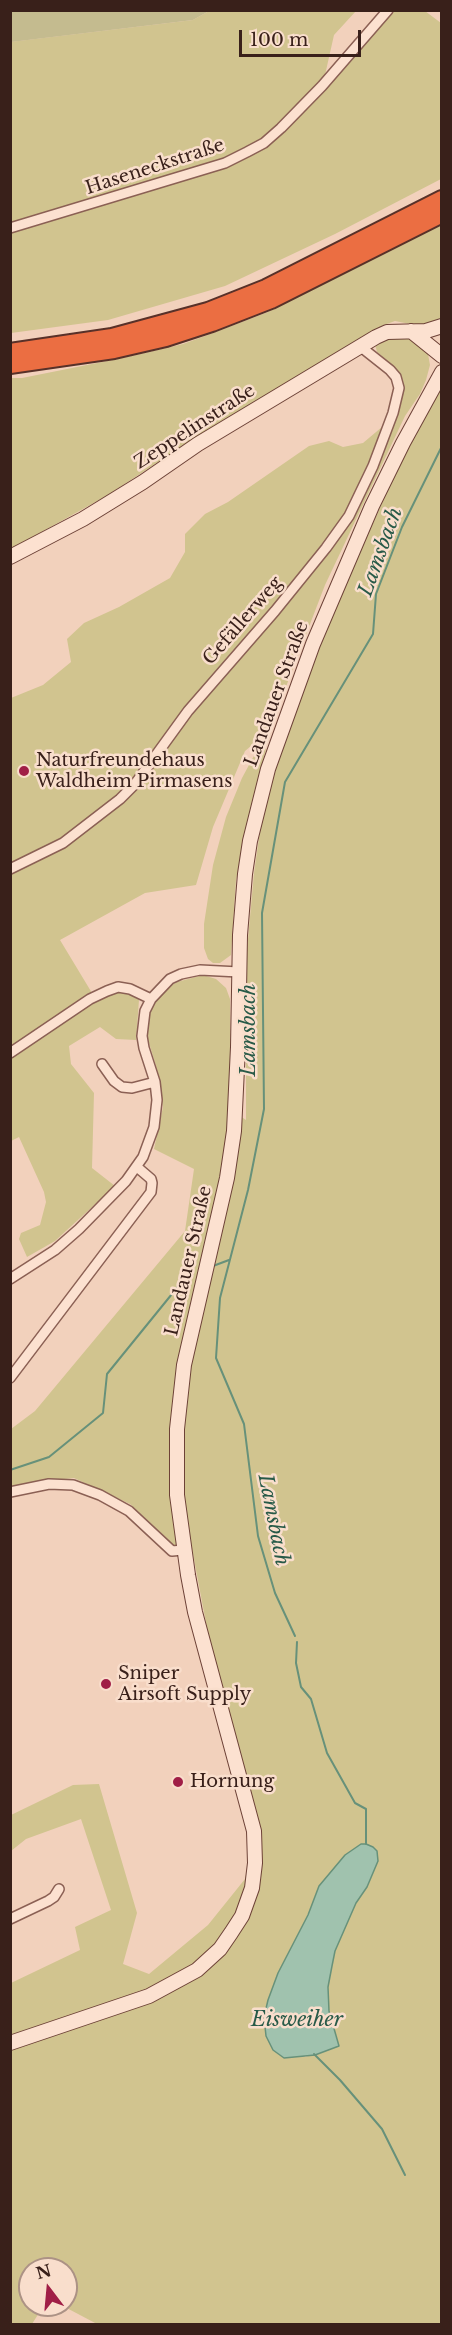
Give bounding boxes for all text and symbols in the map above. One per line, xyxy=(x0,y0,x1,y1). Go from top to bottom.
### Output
scale bar xyxy=(242,18,364,56)
text: 100 m xyxy=(250,29,308,51)
street label: Haseneckstraße xyxy=(83,134,227,200)
street label: Zeppelinstraße xyxy=(131,380,259,474)
water label: Lamsbach xyxy=(354,504,408,600)
street label: Gefällerweg xyxy=(199,572,287,670)
street label: Landauer Straße xyxy=(241,618,313,770)
place label: Naturfreundehaus Waldheim Pirmasens xyxy=(36,750,232,792)
marker: Naturfreundehaus Waldheim Pirmasens xyxy=(17,764,31,778)
water label: Lamsbach xyxy=(237,984,261,1076)
street label: Landauer Straße xyxy=(161,1184,217,1338)
water label: Lamsbach xyxy=(252,1472,294,1568)
place label: Sniper Airsoft Supply xyxy=(118,1663,251,1706)
marker: Sniper Airsoft Supply xyxy=(99,1677,113,1691)
place label: Hornung xyxy=(190,1771,274,1793)
marker: Hornung xyxy=(171,1775,185,1789)
water label: Eisweiher xyxy=(251,2008,343,2032)
north arrow xyxy=(18,2257,78,2317)
text: N xyxy=(34,2260,54,2283)

